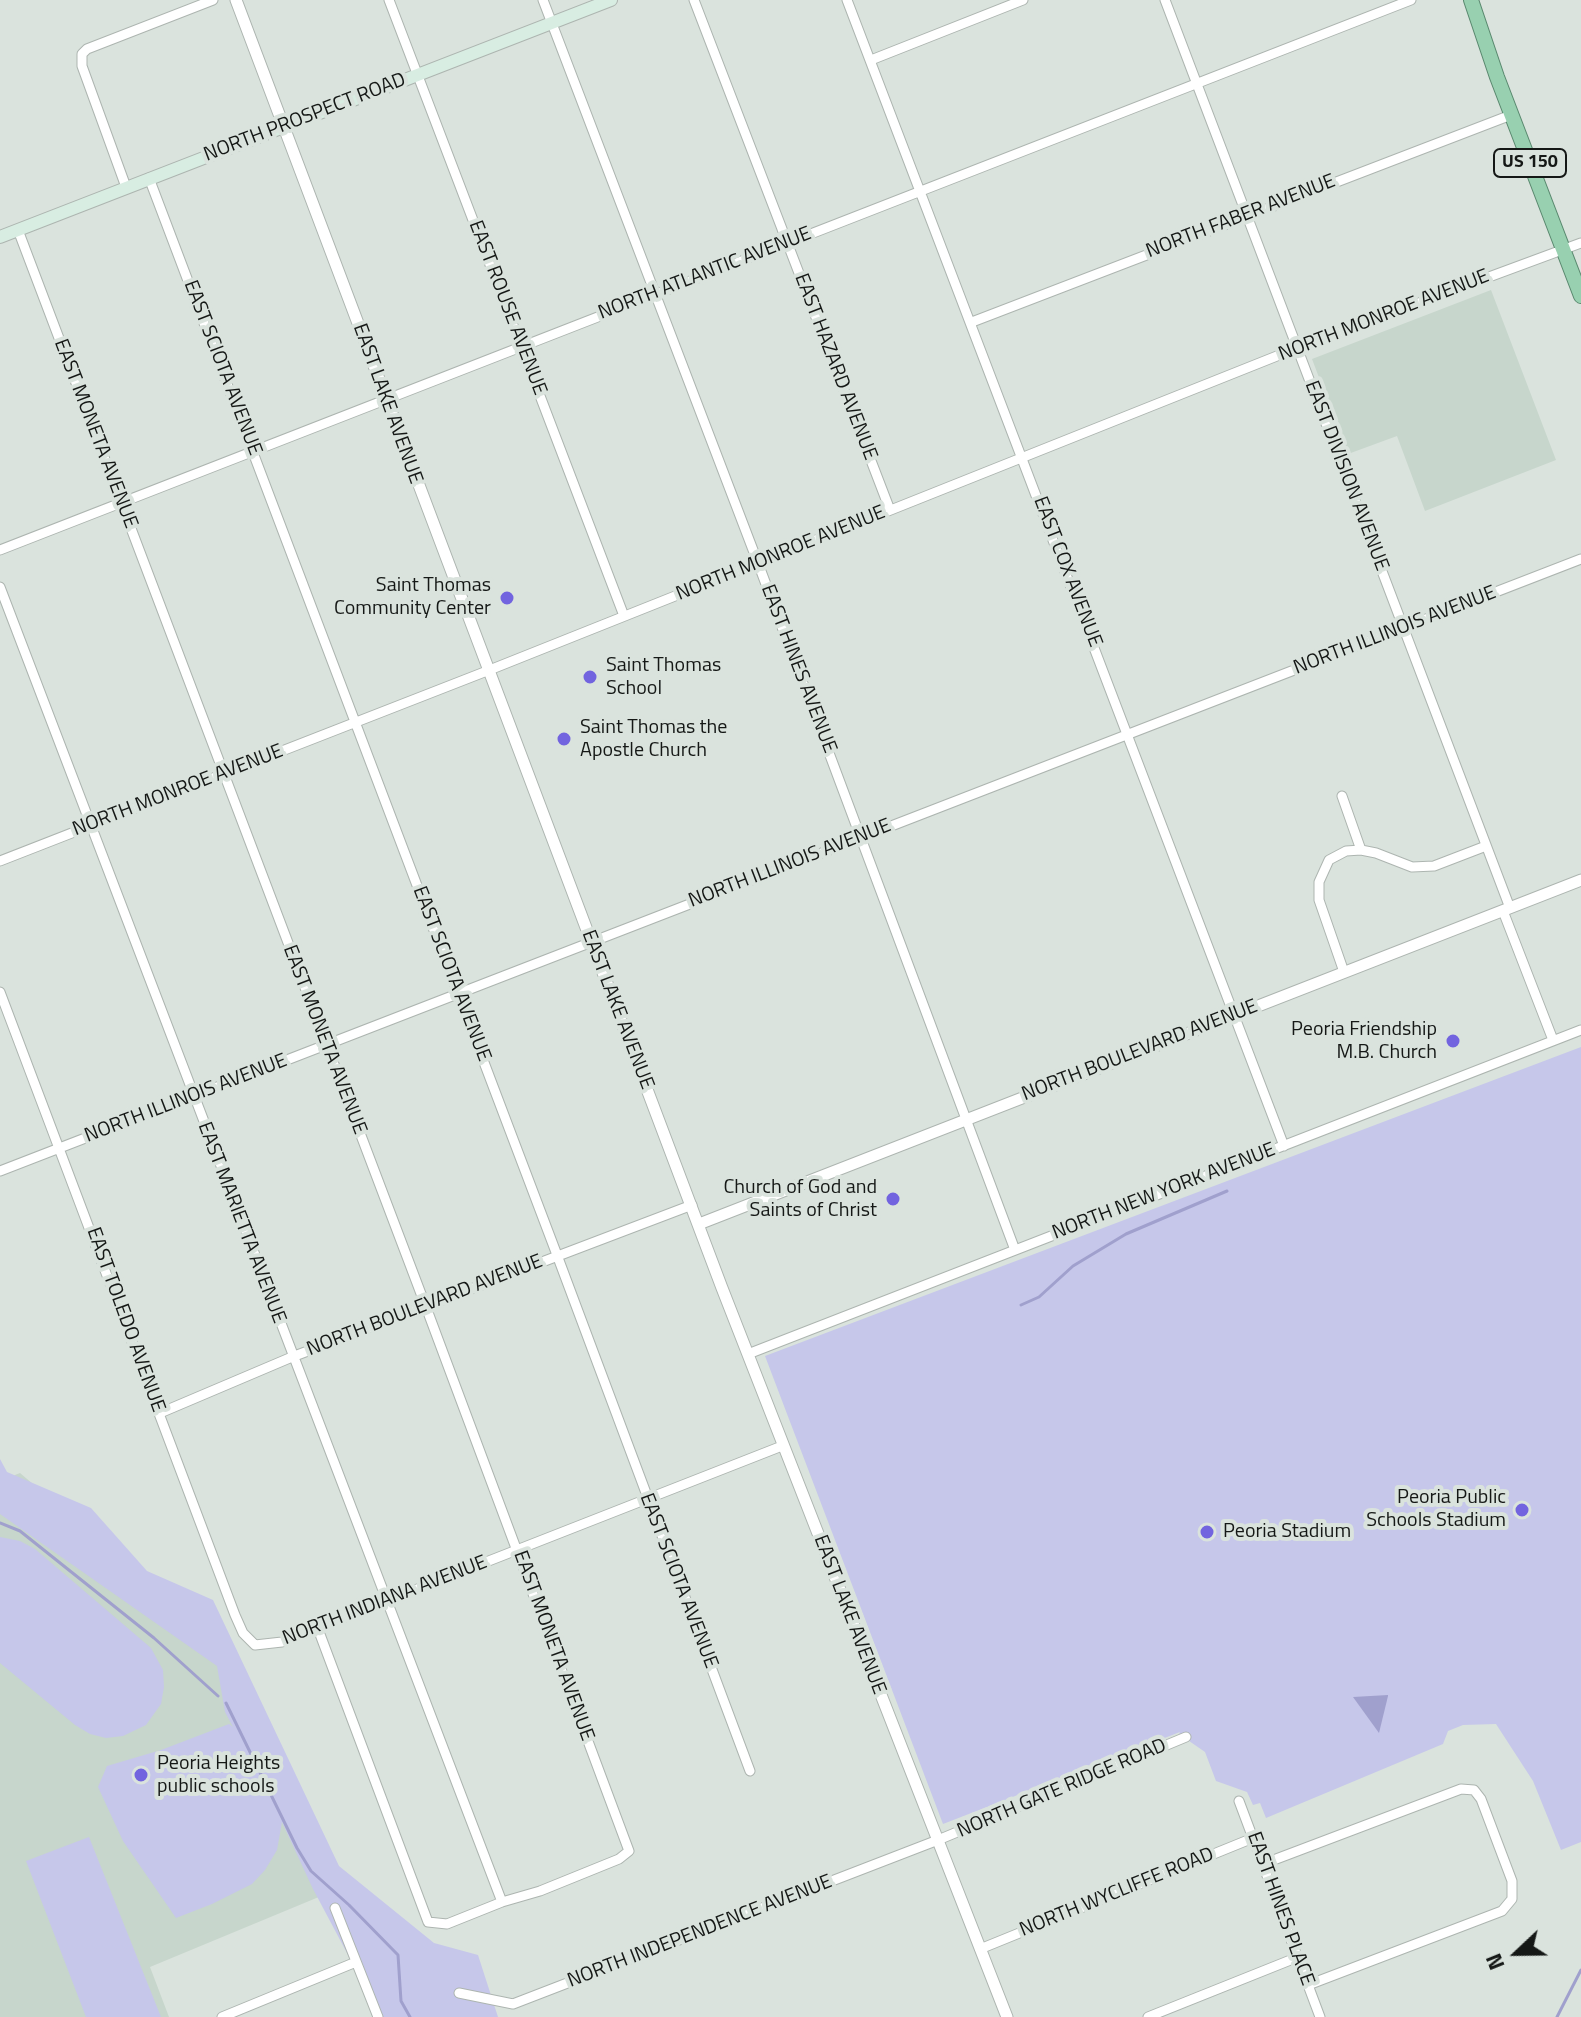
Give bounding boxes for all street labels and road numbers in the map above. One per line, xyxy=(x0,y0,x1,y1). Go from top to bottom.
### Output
street label: NORTH PROSPECT ROAD xyxy=(201,68,409,168)
road number: US 150 xyxy=(1494,149,1566,177)
street label: NORTH FABER AVENUE xyxy=(1143,170,1339,264)
street label: EAST ROUSE AVENUE xyxy=(463,217,551,399)
street label: NORTH ATLANTIC AVENUE xyxy=(595,222,815,326)
street label: NORTH MONROE AVENUE xyxy=(1275,265,1493,367)
street label: EAST HAZARD AVENUE xyxy=(788,270,882,464)
street label: EAST SCIOTA AVENUE xyxy=(178,277,266,459)
street label: EAST LAKE AVENUE xyxy=(347,321,427,487)
street label: EAST MONETA AVENUE xyxy=(48,336,142,532)
street label: EAST DIVISION AVENUE xyxy=(1299,378,1393,574)
street label: EAST COX AVENUE xyxy=(1027,493,1107,651)
street label: NORTH MONROE AVENUE xyxy=(673,501,889,607)
street label: EAST HINES AVENUE xyxy=(755,581,841,757)
street label: NORTH ILLINOIS AVENUE xyxy=(1290,581,1500,681)
street label: NORTH MONROE AVENUE xyxy=(69,740,287,842)
street label: NORTH ILLINOIS AVENUE xyxy=(685,814,895,914)
street label: EAST SCIOTA AVENUE xyxy=(407,883,495,1065)
street label: EAST LAKE AVENUE xyxy=(576,927,658,1093)
street label: EAST MONETA AVENUE xyxy=(277,942,371,1138)
street label: NORTH BOULEVARD AVENUE xyxy=(1019,995,1261,1107)
street label: NORTH ILLINOIS AVENUE xyxy=(81,1049,291,1149)
street label: EAST MARIETTA AVENUE xyxy=(192,1119,290,1327)
street label: NORTH NEW YORK AVENUE xyxy=(1049,1138,1279,1246)
street label: EAST TOLEDO AVENUE xyxy=(80,1224,170,1416)
street label: NORTH BOULEVARD AVENUE xyxy=(304,1250,546,1362)
street label: EAST SCIOTA AVENUE xyxy=(634,1490,722,1672)
street label: EAST LAKE AVENUE xyxy=(808,1532,890,1698)
street label: EAST MONETA AVENUE xyxy=(507,1548,599,1744)
street label: NORTH INDIANA AVENUE xyxy=(279,1551,491,1651)
street label: NORTH GATE RIDGE ROAD xyxy=(954,1734,1170,1844)
street label: EAST HINES PLACE xyxy=(1241,1829,1319,1989)
street label: NORTH WYCLIFFE ROAD xyxy=(1016,1843,1218,1943)
street label: NORTH INDEPENDENCE AVENUE xyxy=(564,1870,836,1994)

